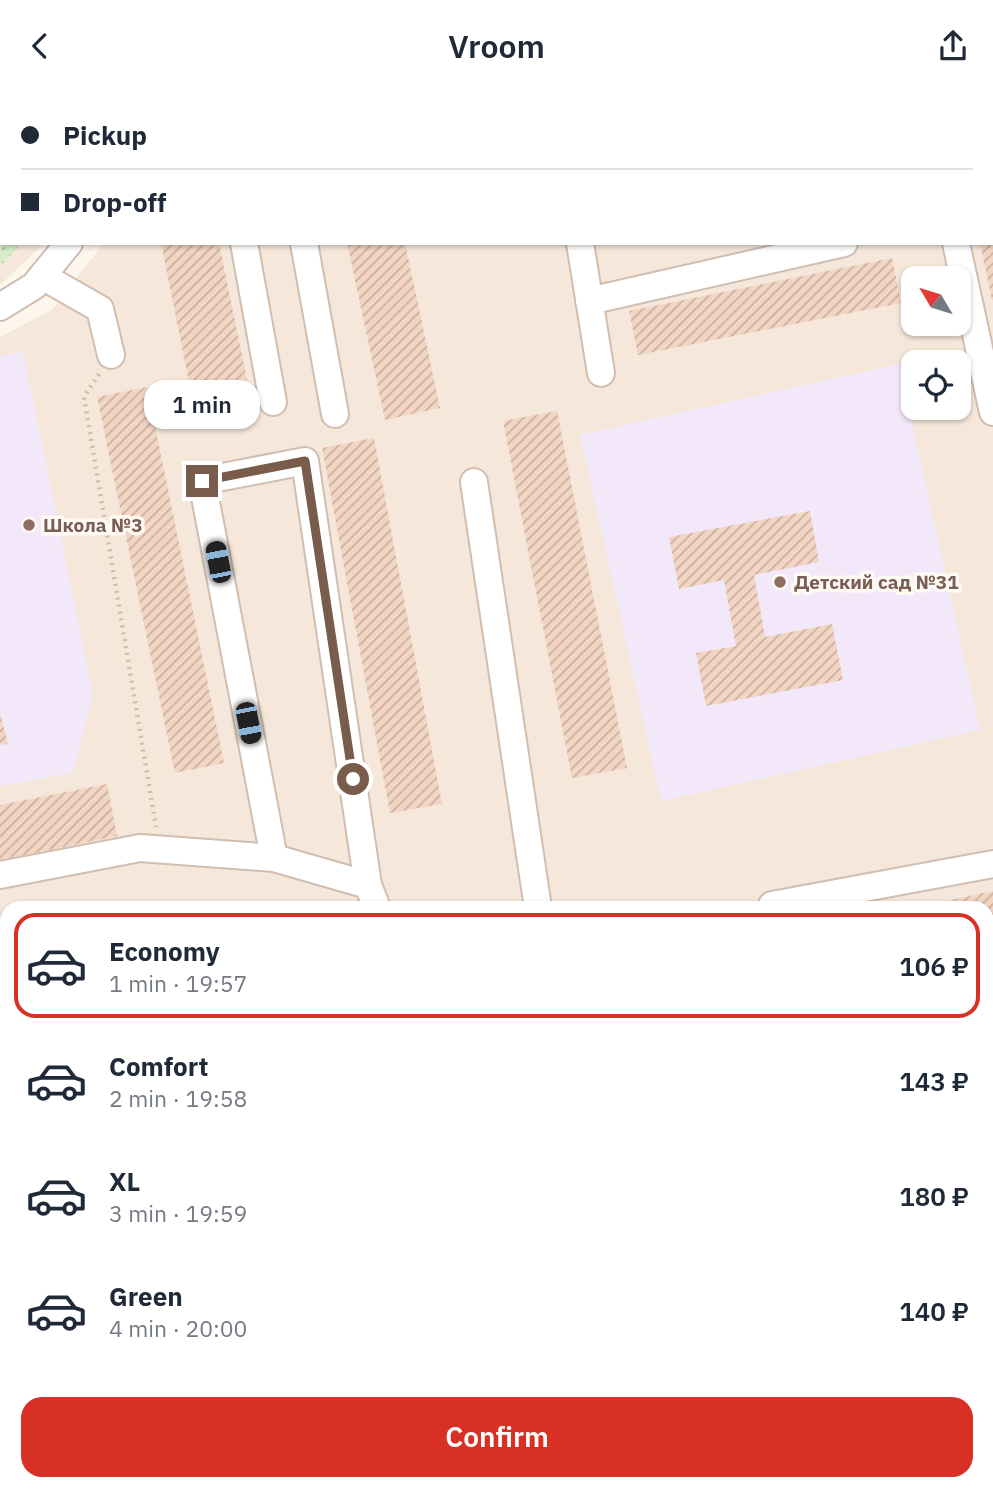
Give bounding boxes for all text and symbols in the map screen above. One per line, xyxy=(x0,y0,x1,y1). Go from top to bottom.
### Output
text: Vroom xyxy=(448,25,545,67)
icon: back xyxy=(21,27,59,65)
icon: share xyxy=(934,27,972,65)
text: Pickup xyxy=(63,118,147,152)
text: Drop-off xyxy=(63,185,166,219)
north arrow xyxy=(901,266,971,336)
map controls xyxy=(901,266,971,420)
button: locate xyxy=(901,350,971,420)
callout: 1 min xyxy=(144,379,260,429)
text: 1 min xyxy=(172,389,232,419)
route end xyxy=(186,465,218,497)
place label: Школа №3 xyxy=(43,513,143,537)
marker: Школа №3 xyxy=(21,517,37,533)
car xyxy=(204,539,233,585)
place label: Детский сад №31 xyxy=(794,570,959,594)
marker: Детский сад №31 xyxy=(772,574,788,590)
car xyxy=(234,700,263,746)
route start xyxy=(337,763,369,795)
icon: car xyxy=(25,934,88,997)
text: Economy xyxy=(109,934,220,968)
text: 106 ₽ xyxy=(899,949,969,983)
text: 1 min · 19:57 xyxy=(109,968,247,998)
icon: car xyxy=(25,1049,88,1112)
text: Comfort xyxy=(109,1049,208,1083)
text: 143 ₽ xyxy=(899,1064,969,1098)
text: 2 min · 19:58 xyxy=(109,1083,247,1113)
icon: car xyxy=(25,1164,88,1227)
text: XL xyxy=(109,1164,140,1198)
text: 180 ₽ xyxy=(899,1179,969,1213)
text: 3 min · 19:59 xyxy=(109,1198,247,1228)
icon: car xyxy=(25,1279,88,1342)
text: Green xyxy=(109,1279,183,1313)
text: 140 ₽ xyxy=(899,1294,969,1328)
text: 4 min · 20:00 xyxy=(109,1313,247,1343)
button: Confirm xyxy=(21,1397,973,1477)

